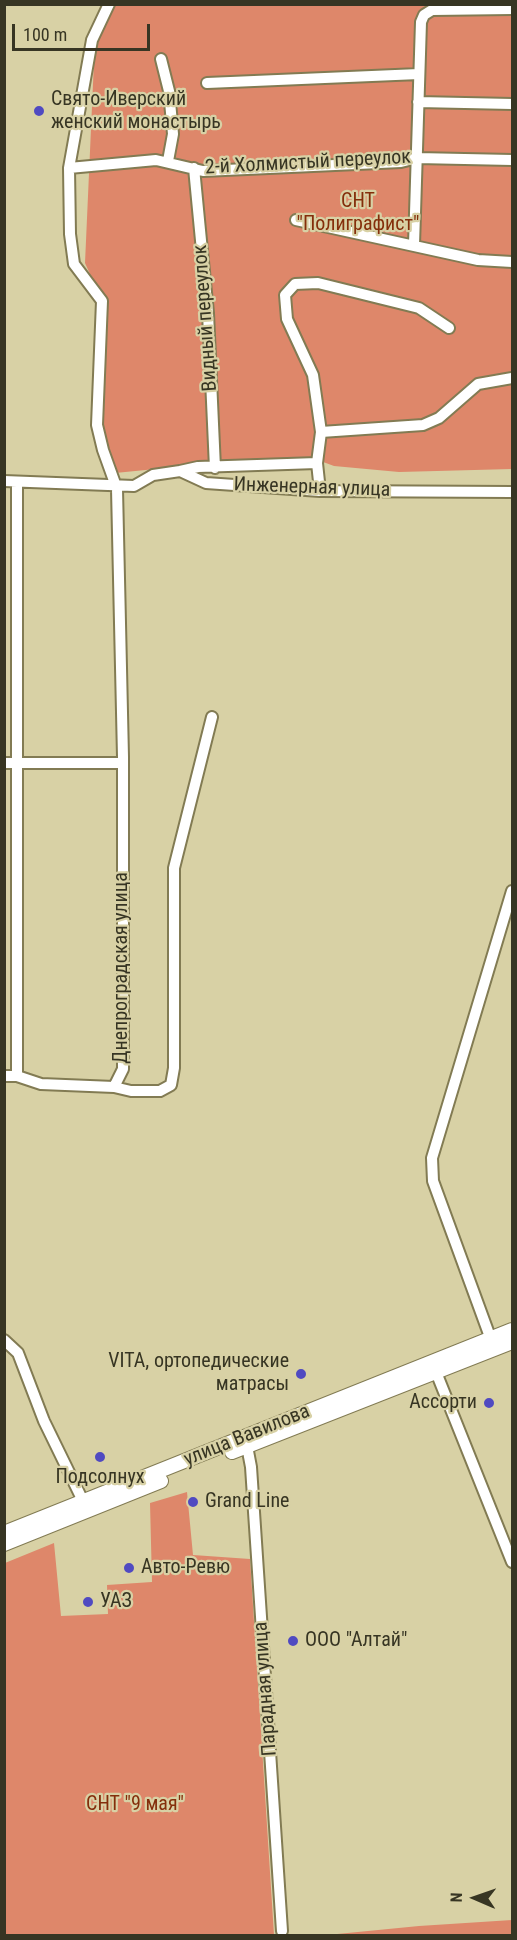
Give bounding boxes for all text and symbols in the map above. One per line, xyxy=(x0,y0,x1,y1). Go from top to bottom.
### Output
scale bar xyxy=(15,12,153,50)
text: 100 m xyxy=(23,24,67,45)
place label: Свято-Иверский женский монастырь xyxy=(51,88,221,135)
marker: Свято-Иверский женский монастырь xyxy=(32,104,46,118)
street label: 2-й Холмистый переулок xyxy=(204,146,412,180)
park label: СНТ "Полиграфист" xyxy=(296,190,420,237)
street label: Видный переулок xyxy=(189,244,223,392)
street label: Инженерная улица xyxy=(233,473,391,503)
street label: Днепроградская улица xyxy=(110,872,134,1064)
place label: VITA, ортопедические матрасы xyxy=(108,1350,289,1397)
marker: VITA, ортопедические матрасы xyxy=(294,1367,308,1381)
place label: Ассорти xyxy=(409,1391,477,1415)
marker: Ассорти xyxy=(482,1396,496,1410)
street label: улица Вавилова xyxy=(181,1400,313,1472)
marker: Подсолнух xyxy=(93,1450,107,1464)
place label: Подсолнух xyxy=(55,1466,145,1490)
place label: Grand Line xyxy=(205,1490,289,1514)
marker: Grand Line xyxy=(186,1495,200,1509)
place label: Авто-Ревю xyxy=(141,1556,230,1580)
marker: Авто-Ревю xyxy=(122,1561,136,1575)
place label: УАЗ xyxy=(100,1590,132,1614)
marker: УАЗ xyxy=(81,1595,95,1609)
street label: Парадная улица xyxy=(249,1621,283,1757)
place label: ООО "Алтай" xyxy=(305,1629,407,1653)
marker: ООО "Алтай" xyxy=(286,1634,300,1648)
park label: СНТ "9 мая" xyxy=(86,1793,184,1817)
north arrow xyxy=(445,1868,505,1928)
text: N xyxy=(447,1892,466,1903)

